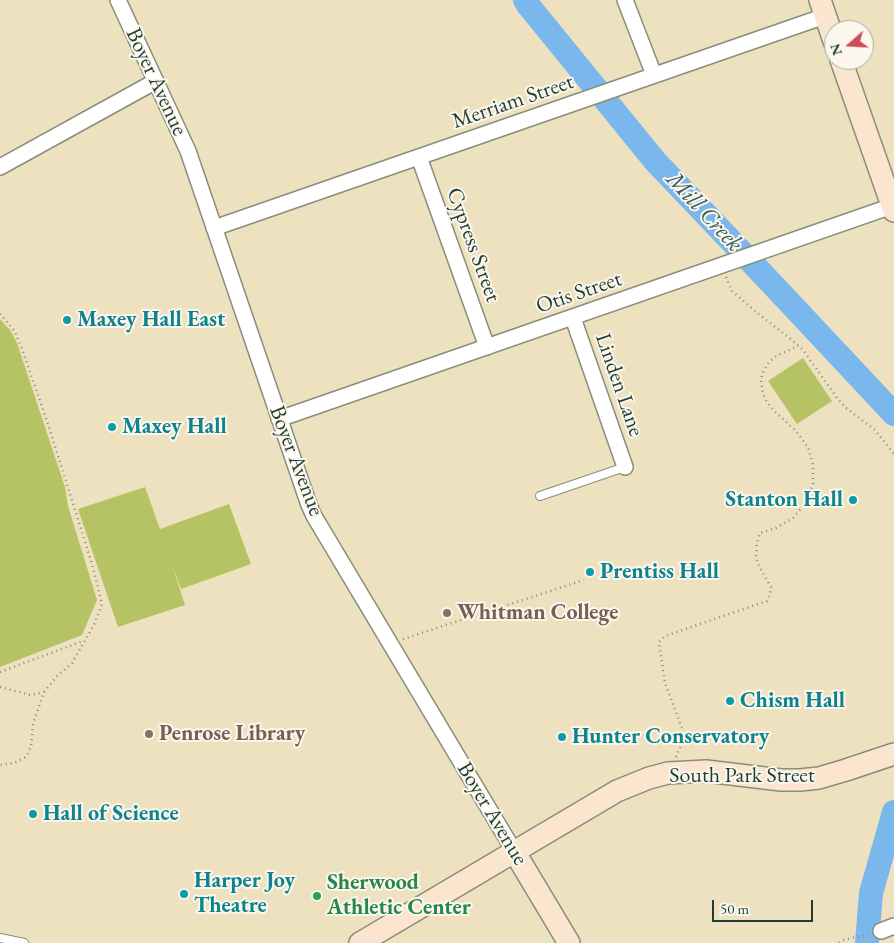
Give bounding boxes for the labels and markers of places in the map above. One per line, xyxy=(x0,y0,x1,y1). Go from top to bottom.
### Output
place label: Maxey Hall East xyxy=(77,307,225,333)
marker: Maxey Hall East xyxy=(61,314,73,326)
place label: Maxey Hall xyxy=(122,414,227,440)
marker: Maxey Hall xyxy=(106,421,118,433)
place label: Stanton Hall xyxy=(725,487,843,513)
marker: Stanton Hall xyxy=(847,494,859,506)
place label: Prentiss Hall xyxy=(600,559,719,585)
marker: Prentiss Hall xyxy=(584,566,596,578)
place label: Whitman College xyxy=(457,600,618,626)
marker: Whitman College xyxy=(441,607,453,619)
place label: Chism Hall xyxy=(740,688,845,714)
marker: Chism Hall xyxy=(724,695,736,707)
place label: Penrose Library xyxy=(159,721,305,747)
place label: Hunter Conservatory xyxy=(572,724,769,750)
marker: Penrose Library xyxy=(143,728,155,740)
marker: Hunter Conservatory xyxy=(556,731,568,743)
place label: Hall of Science xyxy=(43,801,179,827)
marker: Hall of Science xyxy=(27,808,39,820)
place label: Harper Joy Theatre xyxy=(194,868,295,919)
place label: Sherwood Athletic Center xyxy=(327,870,471,921)
marker: Harper Joy Theatre xyxy=(178,888,190,900)
marker: Sherwood Athletic Center xyxy=(311,890,323,902)

